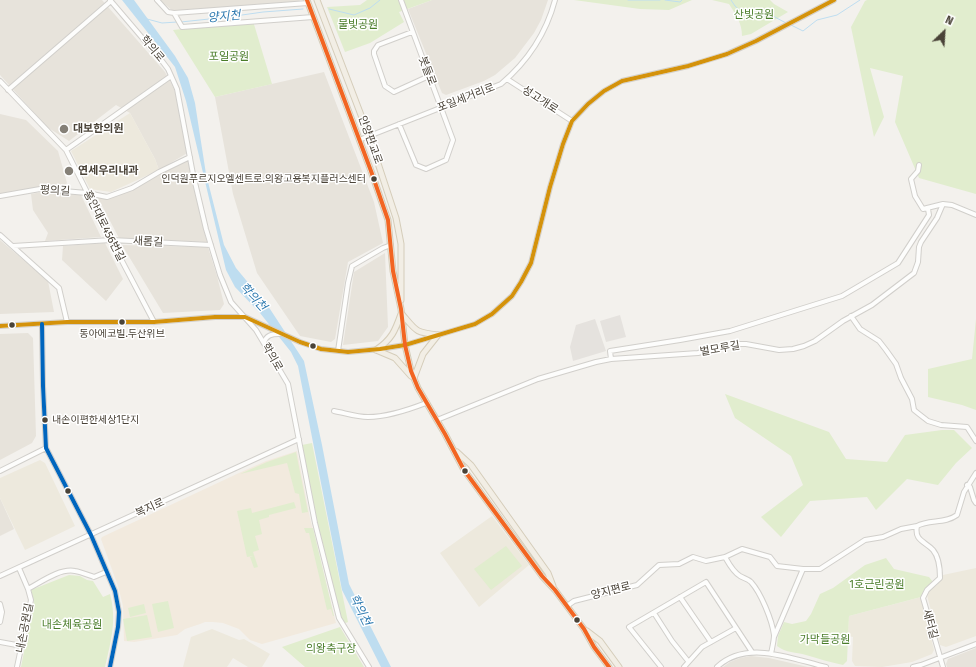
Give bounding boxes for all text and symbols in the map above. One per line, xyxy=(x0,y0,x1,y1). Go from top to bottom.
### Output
water label: 양지천 xyxy=(207,8,241,26)
park label: 산빛공원 xyxy=(734,8,774,22)
north arrow xyxy=(924,12,964,52)
text: N xyxy=(943,13,955,28)
park label: 물빛공원 xyxy=(338,18,378,32)
street label: 학의로 xyxy=(137,33,167,65)
park label: 포일공원 xyxy=(209,50,249,64)
street label: 봇들로 xyxy=(415,54,439,88)
street label: 포일세거리로 xyxy=(435,81,497,115)
street label: 성고개로 xyxy=(519,83,561,117)
street label: 안양판교로 xyxy=(355,114,385,166)
place label: 대보한의원 xyxy=(73,122,124,136)
marker: 대보한의원 xyxy=(58,123,70,135)
place label: 연세우리내과 xyxy=(78,164,139,178)
marker: 연세우리내과 xyxy=(63,165,75,177)
place label: 인덕원푸르지오엘센트로.의왕고용복지플러스센터 xyxy=(161,173,366,185)
marker: 인덕원푸르지오엘센트로.의왕고용복지플러스센터 xyxy=(369,174,379,184)
street label: 평의길 xyxy=(39,184,71,198)
street label: 흥안대로456번길 xyxy=(80,188,128,264)
street label: 새롬길 xyxy=(132,235,164,249)
water label: 학의천 xyxy=(237,280,269,314)
marker: 동아에코빌.두산위브 xyxy=(117,317,127,327)
unlabelled marker xyxy=(7,320,17,330)
place label: 동아에코빌.두산위브 xyxy=(79,328,165,340)
street label: 벌모루길 xyxy=(699,339,741,359)
street label: 학의로 xyxy=(259,341,285,373)
unlabelled marker xyxy=(308,341,318,351)
place label: 내손이편한세상1단지 xyxy=(52,414,139,426)
marker: 내손이편한세상1단지 xyxy=(40,415,50,425)
unlabelled marker xyxy=(460,466,470,476)
unlabelled marker xyxy=(63,486,73,496)
street label: 복지로 xyxy=(133,496,167,520)
park label: 1호근린공원 xyxy=(849,578,905,592)
street label: 양지편로 xyxy=(590,580,632,602)
water label: 학의천 xyxy=(346,592,374,628)
street label: 내손공원길 xyxy=(14,602,36,654)
street label: 새터길 xyxy=(920,608,940,640)
unlabelled marker xyxy=(572,615,582,625)
park label: 내손체육공원 xyxy=(42,618,102,632)
park label: 가막들공원 xyxy=(800,633,850,647)
park label: 의왕축구장 xyxy=(306,642,356,656)

